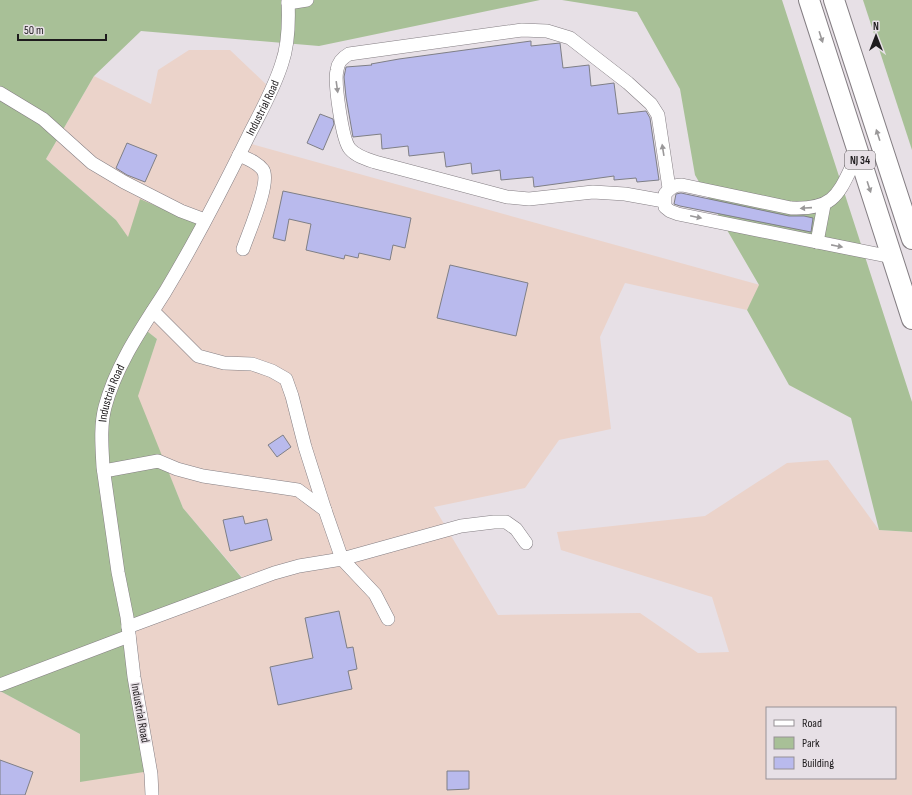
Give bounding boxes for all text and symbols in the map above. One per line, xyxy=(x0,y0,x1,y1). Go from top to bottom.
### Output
scale bar xyxy=(18,16,106,42)
north arrow xyxy=(856,16,896,56)
text: N xyxy=(873,20,879,33)
text: 50 m xyxy=(24,23,44,38)
one-way arrow xyxy=(818,31,824,43)
street label: Industrial Road xyxy=(242,78,283,138)
one-way arrow xyxy=(334,81,340,93)
one-way arrow xyxy=(875,129,881,141)
one-way arrow xyxy=(660,144,666,156)
road number: NJ 34 xyxy=(845,151,875,169)
one-way arrow xyxy=(866,182,872,194)
one-way arrow xyxy=(800,204,812,211)
one-way arrow xyxy=(690,215,702,221)
one-way arrow xyxy=(831,244,843,250)
street label: Industrial Road xyxy=(95,362,128,423)
street label: Industrial Road xyxy=(127,682,153,744)
legend xyxy=(766,707,896,779)
text: Road xyxy=(802,716,822,731)
text: Park xyxy=(802,736,820,751)
text: Building xyxy=(802,756,834,771)

